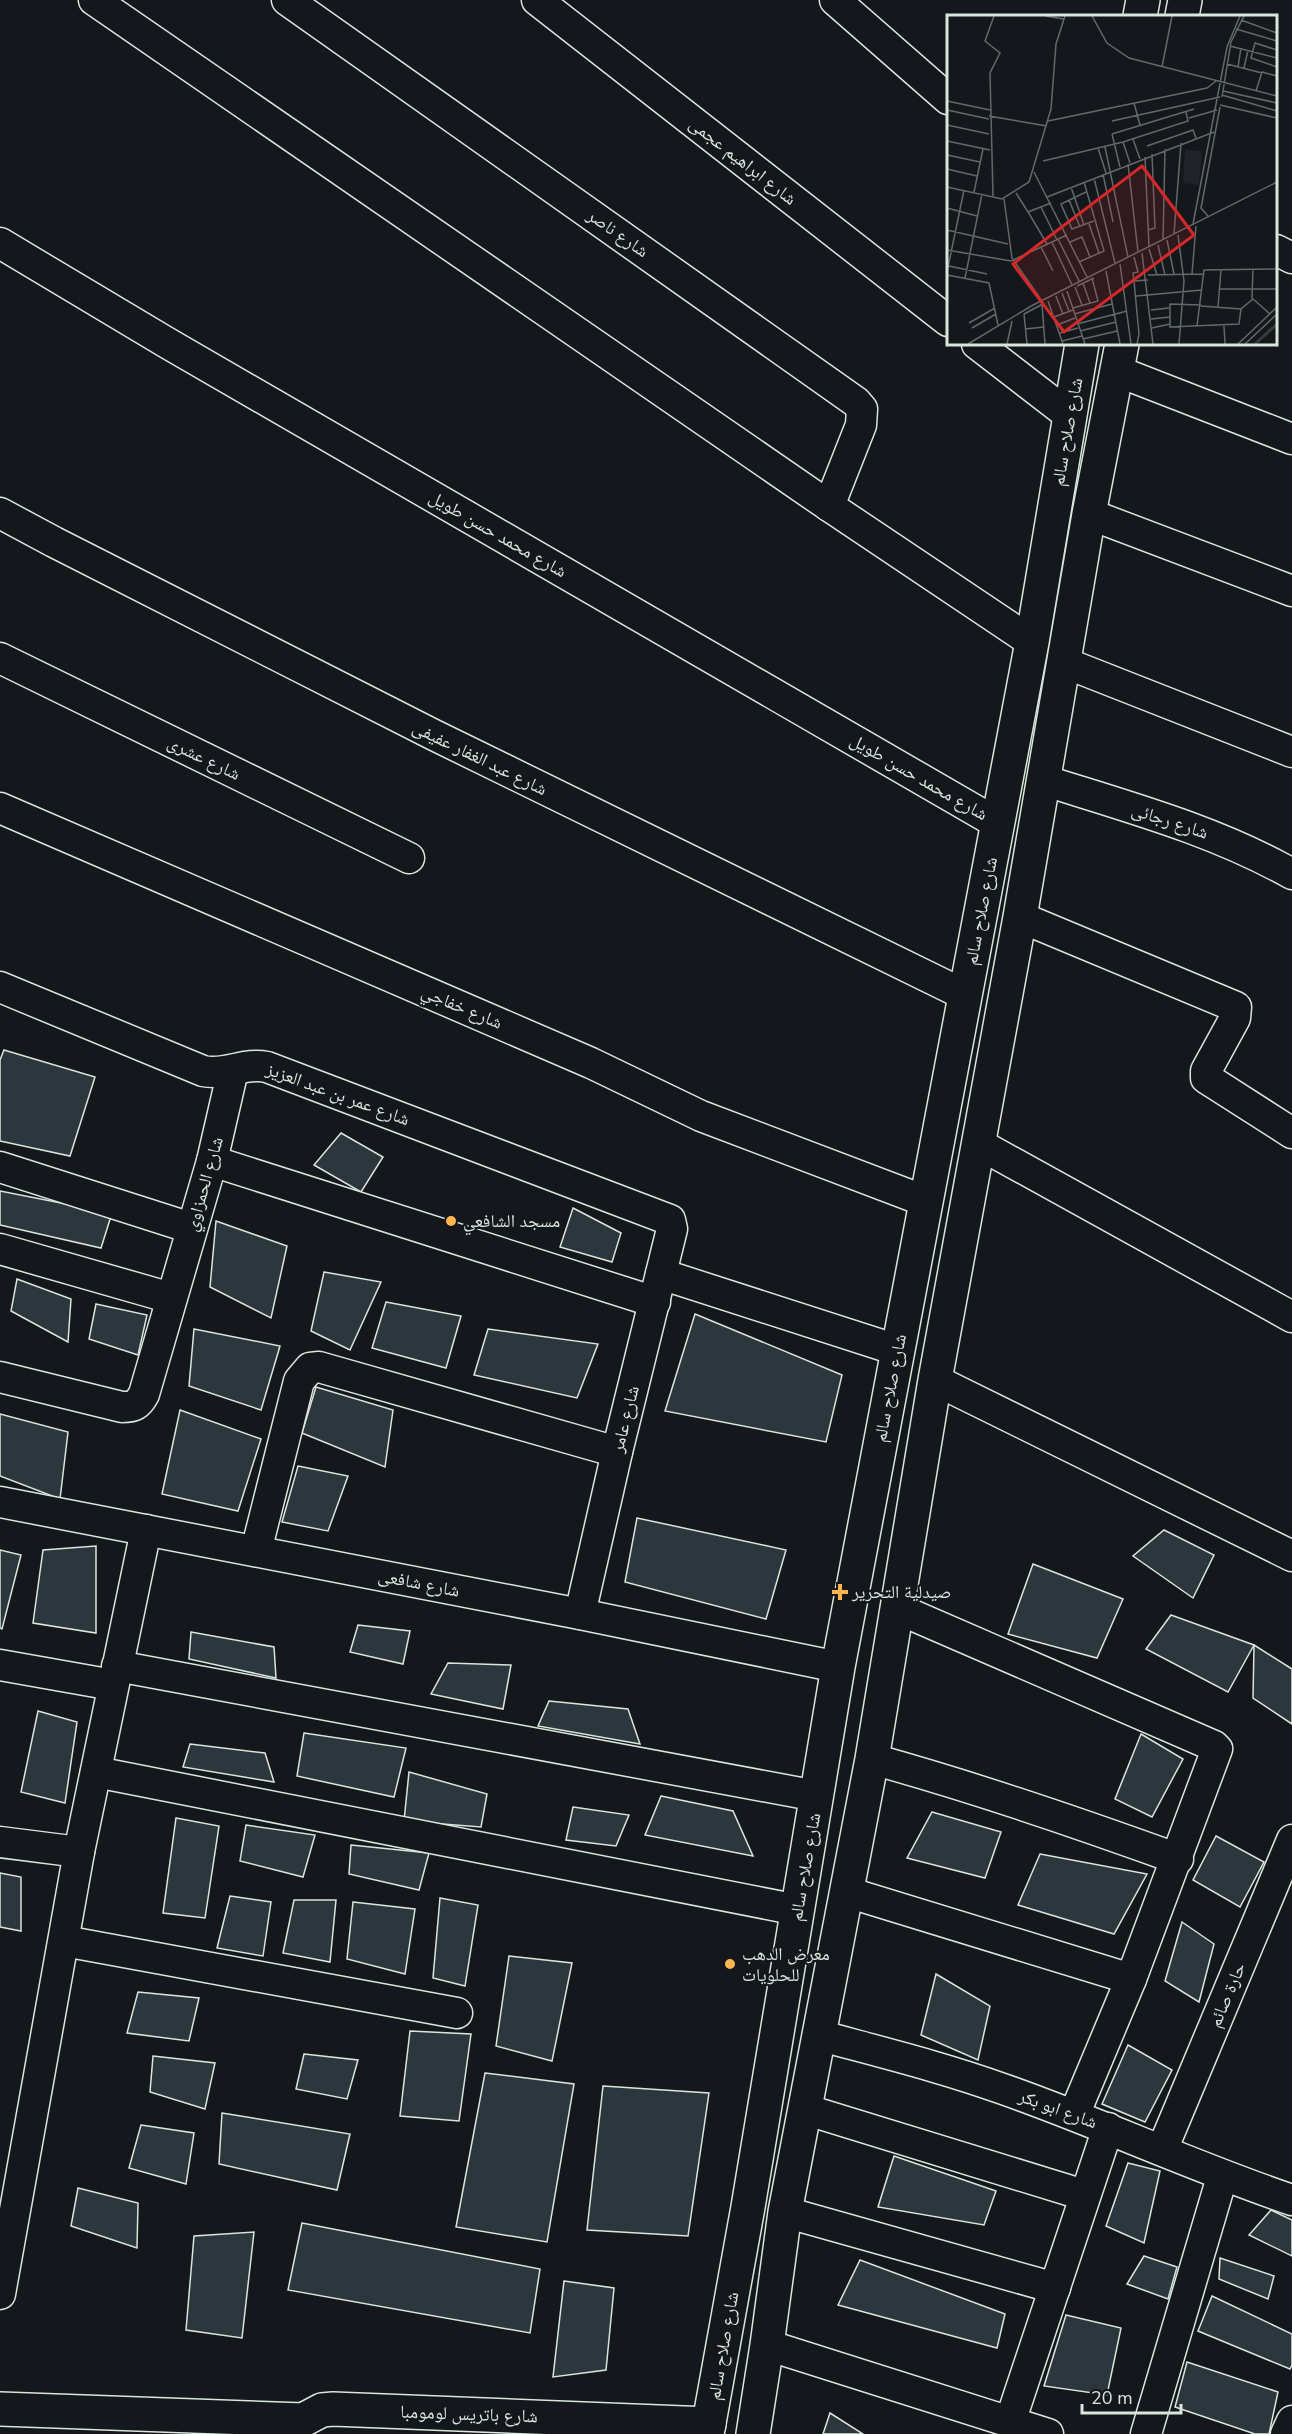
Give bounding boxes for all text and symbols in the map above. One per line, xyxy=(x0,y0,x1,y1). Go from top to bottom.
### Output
inset map xyxy=(947,15,1277,345)
street label: شارع ابراهيم عجمى xyxy=(684,111,802,211)
street label: شارع ناصر xyxy=(582,203,653,263)
street label: شارع صلاح سالم xyxy=(1046,376,1088,488)
street label: شارع محمد حسن طويل xyxy=(425,485,571,583)
street label: شارع عبد الغفار عفيفى xyxy=(409,715,551,801)
street label: شارع محمد حسن طويل xyxy=(846,728,992,826)
street label: شارع عشرى xyxy=(164,730,244,786)
street label: شارع رجائى xyxy=(1129,797,1211,845)
street label: شارع صلاح سالم xyxy=(959,855,1003,967)
street label: شارع خفاجي xyxy=(417,979,506,1037)
street label: شارع عمر بن عبد العزيز xyxy=(262,1057,413,1131)
street label: شارع الحمزاوي xyxy=(179,1134,231,1235)
place label: مسجد الشافعي xyxy=(463,1209,560,1236)
marker: مسجد الشافعي xyxy=(444,1214,458,1228)
street label: شارع صلاح سالم xyxy=(868,1332,912,1444)
street label: شارع عامر xyxy=(605,1383,645,1456)
street label: شارع شافعى xyxy=(376,1563,462,1603)
place label: صيدلية التحرير xyxy=(851,1580,952,1604)
marker: صيدلية التحرير xyxy=(833,1585,847,1599)
street label: شارع صلاح سالم xyxy=(784,1811,826,1923)
place label: معرض الدهب للحلويات xyxy=(742,1942,830,1987)
marker: معرض الدهب للحلويات xyxy=(723,1957,737,1971)
street label: حارة صائم xyxy=(1203,1959,1251,2031)
street label: شارع ابو بكر xyxy=(1015,2083,1100,2134)
street label: شارع صلاح سالم xyxy=(702,2290,744,2402)
scale bar xyxy=(1082,2377,1181,2415)
text: 20 m xyxy=(1091,2386,1133,2410)
street label: شارع باتريس لومومبا xyxy=(400,2400,538,2428)

